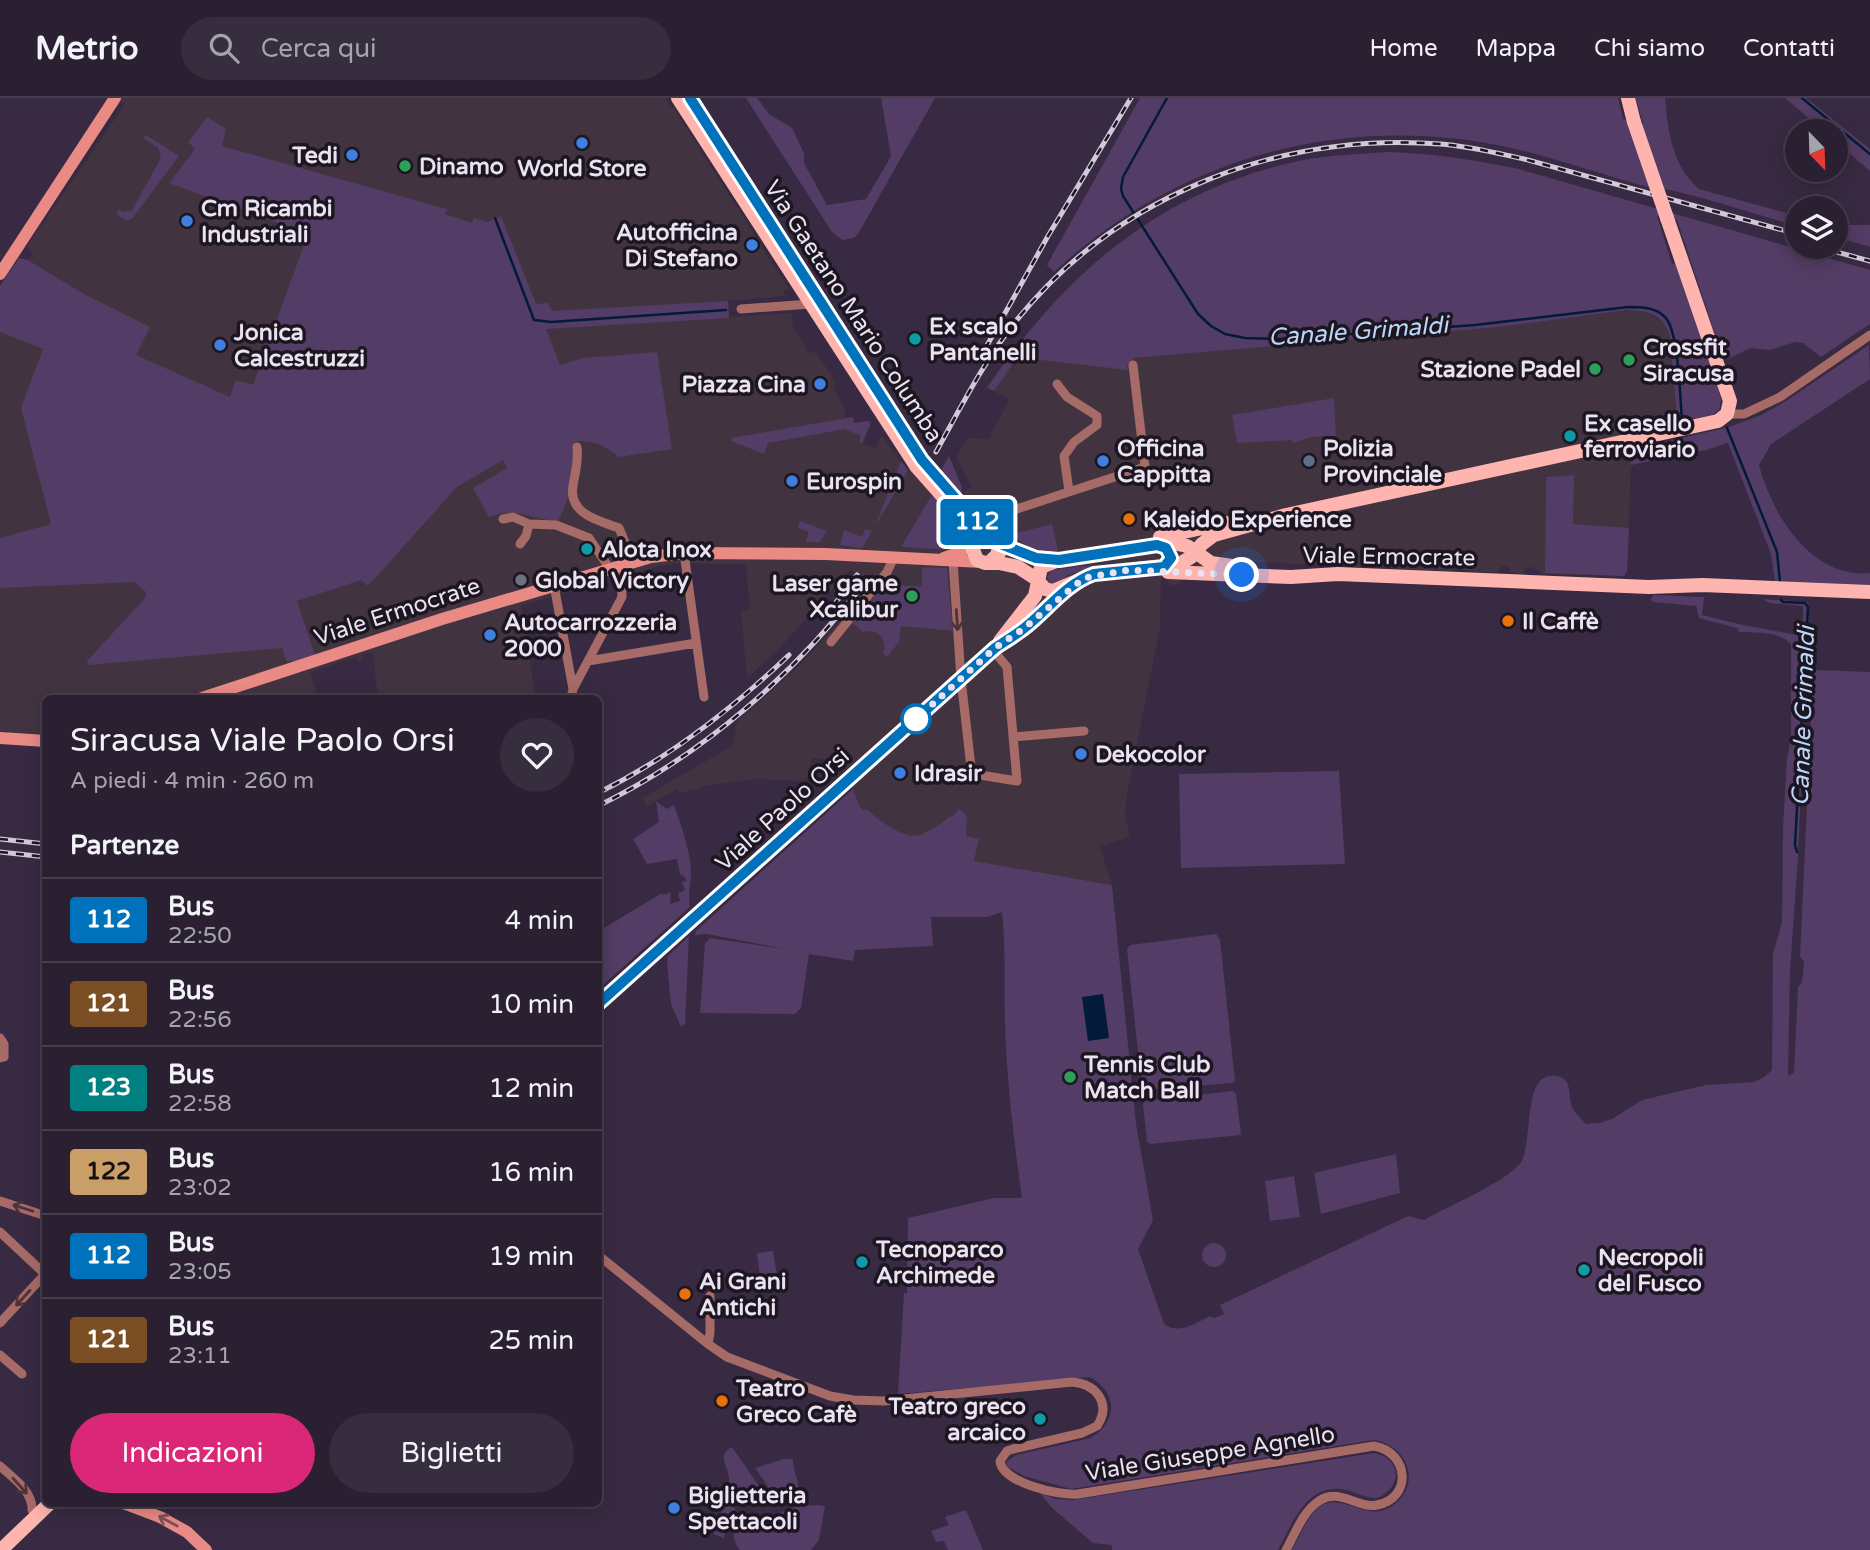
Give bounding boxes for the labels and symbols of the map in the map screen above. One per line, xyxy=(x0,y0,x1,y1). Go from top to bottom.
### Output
north arrow xyxy=(1785,119,1848,182)
marker: World Store xyxy=(574,135,590,151)
place label: Tedi xyxy=(291,142,338,170)
marker: Tedi xyxy=(344,147,360,163)
place label: Dinamo xyxy=(419,153,504,181)
place label: World Store xyxy=(518,155,646,183)
marker: Dinamo xyxy=(397,158,413,174)
street label: Via Gaetano Mario Columba xyxy=(758,175,948,448)
place label: Cm Ricambi Industriali xyxy=(201,195,333,249)
marker: Cm Ricambi Industriali xyxy=(179,213,195,229)
place label: Autofficina Di Stefano xyxy=(616,219,738,273)
marker: Autofficina Di Stefano xyxy=(744,237,760,253)
water label: Canale Grimaldi xyxy=(1267,311,1452,352)
place label: Ex scalo Pantanelli xyxy=(929,313,1036,367)
place label: Jonica Calcestruzzi xyxy=(233,319,365,373)
marker: Ex scalo Pantanelli xyxy=(907,331,923,347)
place label: Crossfit Siracusa xyxy=(1643,334,1735,388)
marker: Jonica Calcestruzzi xyxy=(212,337,228,353)
marker: Crossfit Siracusa xyxy=(1621,352,1637,368)
place label: Stazione Padel xyxy=(1420,356,1581,384)
marker: Stazione Padel xyxy=(1587,361,1603,377)
place label: Piazza Cina xyxy=(682,371,806,399)
marker: Piazza Cina xyxy=(812,376,828,392)
place label: Ex casello ferroviario xyxy=(1584,410,1696,464)
marker: Ex casello ferroviario xyxy=(1562,428,1578,444)
place label: Officina Cappitta xyxy=(1117,435,1211,489)
place label: Polizia Provinciale xyxy=(1323,435,1442,489)
marker: Officina Cappitta xyxy=(1095,453,1111,469)
marker: Polizia Provinciale xyxy=(1301,453,1317,469)
place label: Eurospin xyxy=(806,468,902,496)
marker: Eurospin xyxy=(784,473,800,489)
line badge: 112 xyxy=(937,499,1017,545)
place label: Kaleido Experience xyxy=(1143,506,1352,534)
marker: Kaleido Experience xyxy=(1121,511,1137,527)
place label: Alota Inox xyxy=(601,536,712,564)
marker: Alota Inox xyxy=(579,541,595,557)
street label: Viale Ermocrate xyxy=(1302,541,1476,573)
your location xyxy=(1224,557,1259,592)
place label: Global Victory xyxy=(535,567,689,595)
place label: Laser game Xcalibur xyxy=(771,570,899,624)
street label: Viale Ermocrate xyxy=(311,572,484,652)
marker: Global Victory xyxy=(513,572,529,588)
marker: Laser game Xcalibur xyxy=(904,588,920,604)
one-way arrow xyxy=(951,608,964,631)
place label: Il Caffè xyxy=(1522,608,1599,636)
place label: Autocarrozzeria 2000 xyxy=(504,609,677,663)
marker: Il Caffè xyxy=(1500,613,1516,629)
water label: Canale Grimaldi xyxy=(1786,623,1821,806)
marker: Autocarrozzeria 2000 xyxy=(482,627,498,643)
unlabelled marker xyxy=(901,704,931,734)
place label: Dekocolor xyxy=(1095,741,1207,769)
street label: Viale Paolo Orsi xyxy=(710,742,855,877)
marker: Dekocolor xyxy=(1073,746,1089,762)
place label: Idrasir xyxy=(914,760,983,788)
marker: Idrasir xyxy=(892,765,908,781)
place label: Tennis Club Match Ball xyxy=(1083,1051,1211,1105)
marker: Tennis Club Match Ball xyxy=(1062,1069,1078,1085)
one-way arrow xyxy=(12,1201,34,1214)
place label: Tecnoparco Archimede xyxy=(875,1236,1004,1290)
place label: Necropoli del Fusco xyxy=(1598,1244,1704,1298)
marker: Tecnoparco Archimede xyxy=(854,1254,870,1270)
marker: Necropoli del Fusco xyxy=(1576,1262,1592,1278)
place label: Ai Grani Antichi xyxy=(699,1268,787,1322)
marker: Ai Grani Antichi xyxy=(677,1286,693,1302)
one-way arrow xyxy=(15,1289,31,1307)
place label: Teatro Greco Cafè xyxy=(735,1375,857,1429)
marker: Teatro Greco Cafè xyxy=(714,1393,730,1409)
place label: Teatro greco arcaico xyxy=(887,1393,1026,1447)
marker: Teatro greco arcaico xyxy=(1032,1411,1048,1427)
street label: Viale Giuseppe Agnello xyxy=(1083,1420,1337,1488)
one-way arrow xyxy=(12,1477,28,1495)
place label: Biglietteria Spettacoli xyxy=(688,1482,806,1536)
marker: Biglietteria Spettacoli xyxy=(666,1500,682,1516)
one-way arrow xyxy=(158,1514,179,1528)

